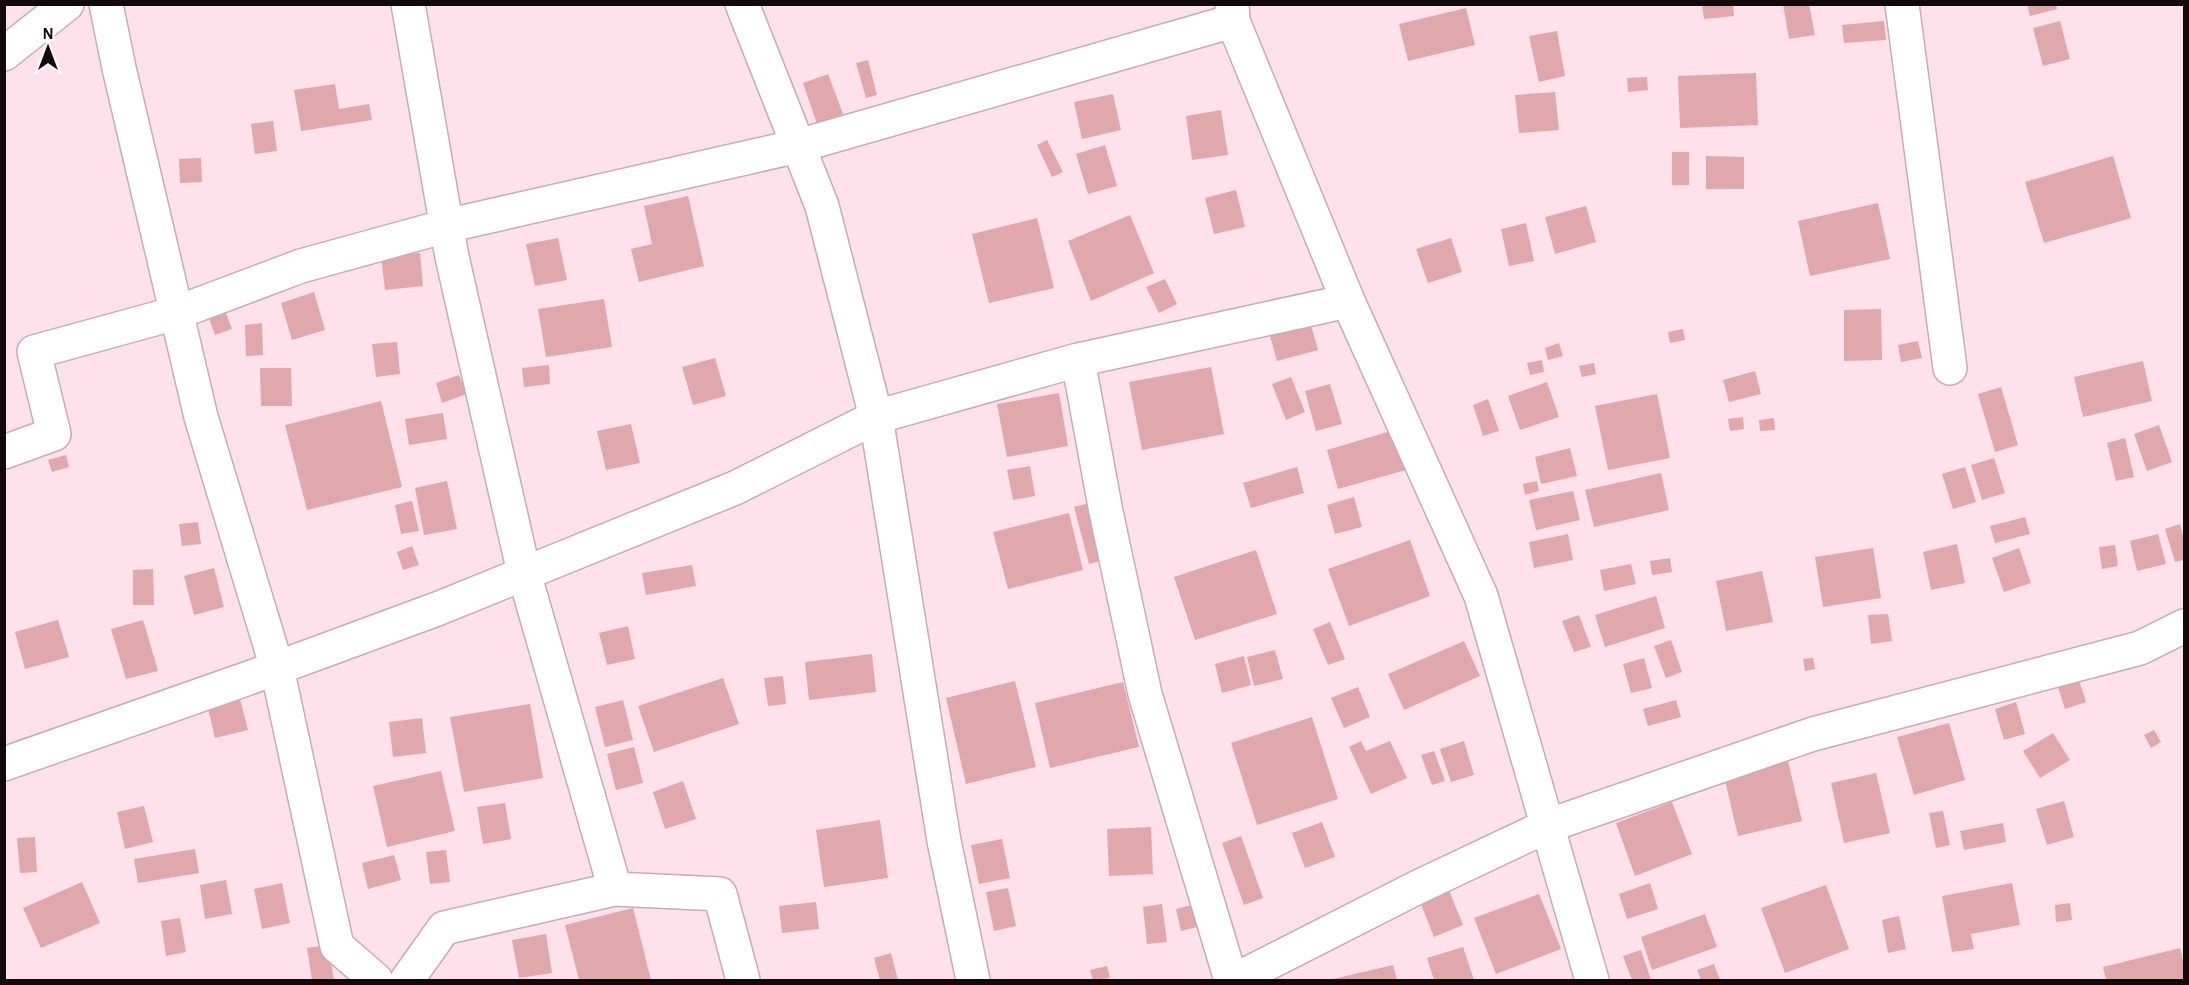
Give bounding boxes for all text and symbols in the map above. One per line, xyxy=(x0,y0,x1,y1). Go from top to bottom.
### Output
north arrow xyxy=(18,18,78,78)
text: N xyxy=(42,26,54,42)

